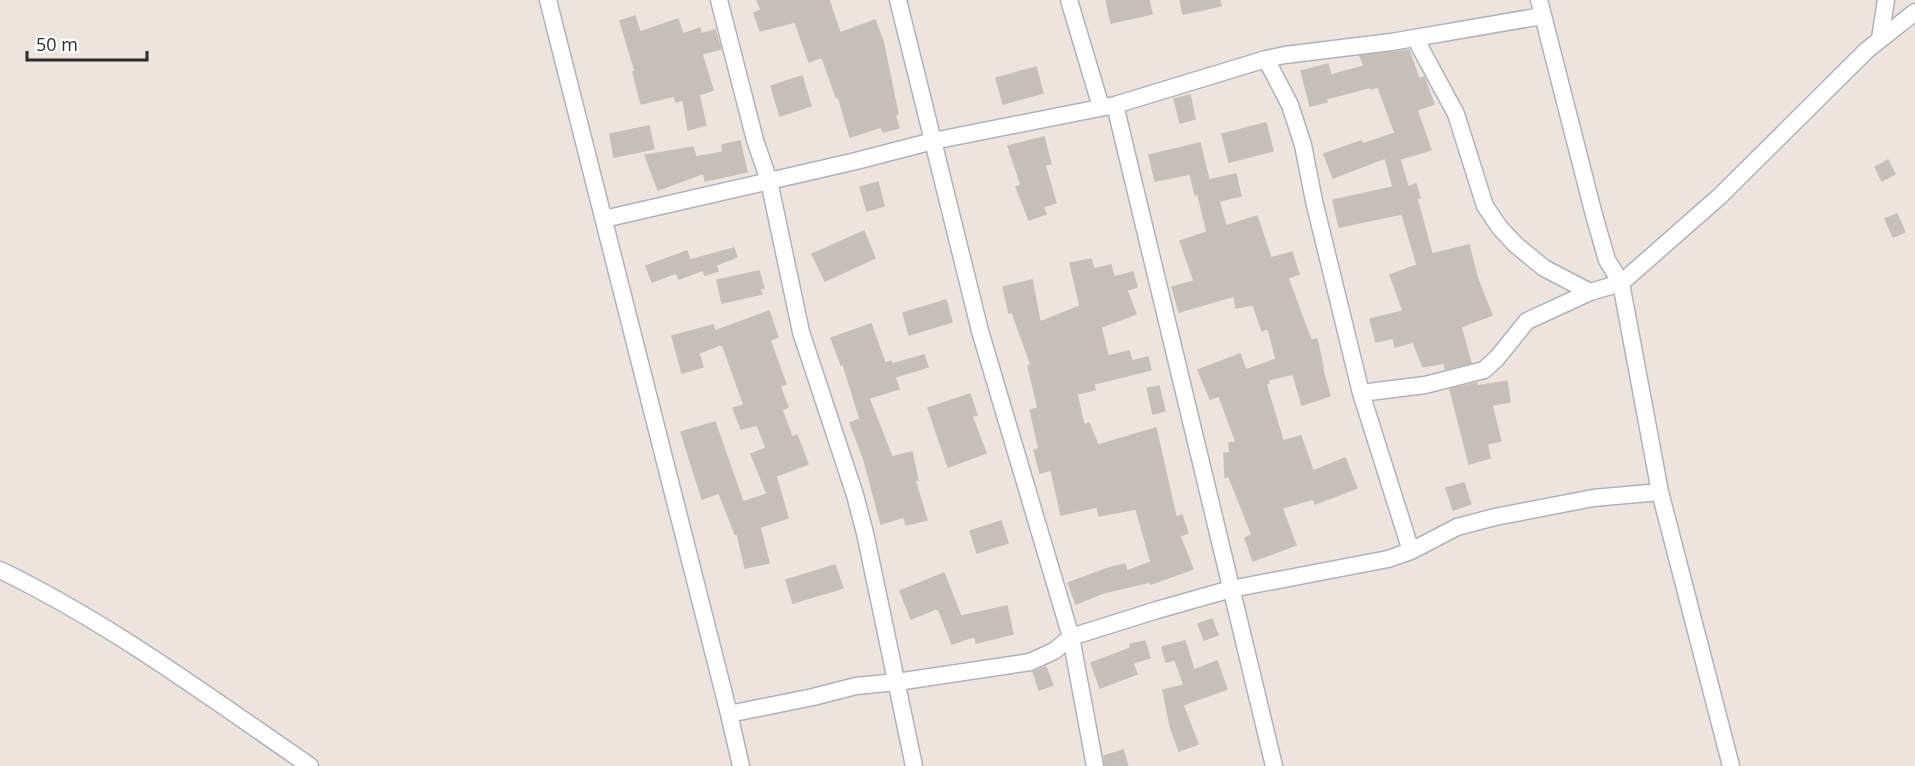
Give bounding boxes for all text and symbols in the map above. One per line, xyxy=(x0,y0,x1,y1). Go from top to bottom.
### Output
scale bar xyxy=(27,24,147,62)
text: 50 m xyxy=(36,32,78,56)

